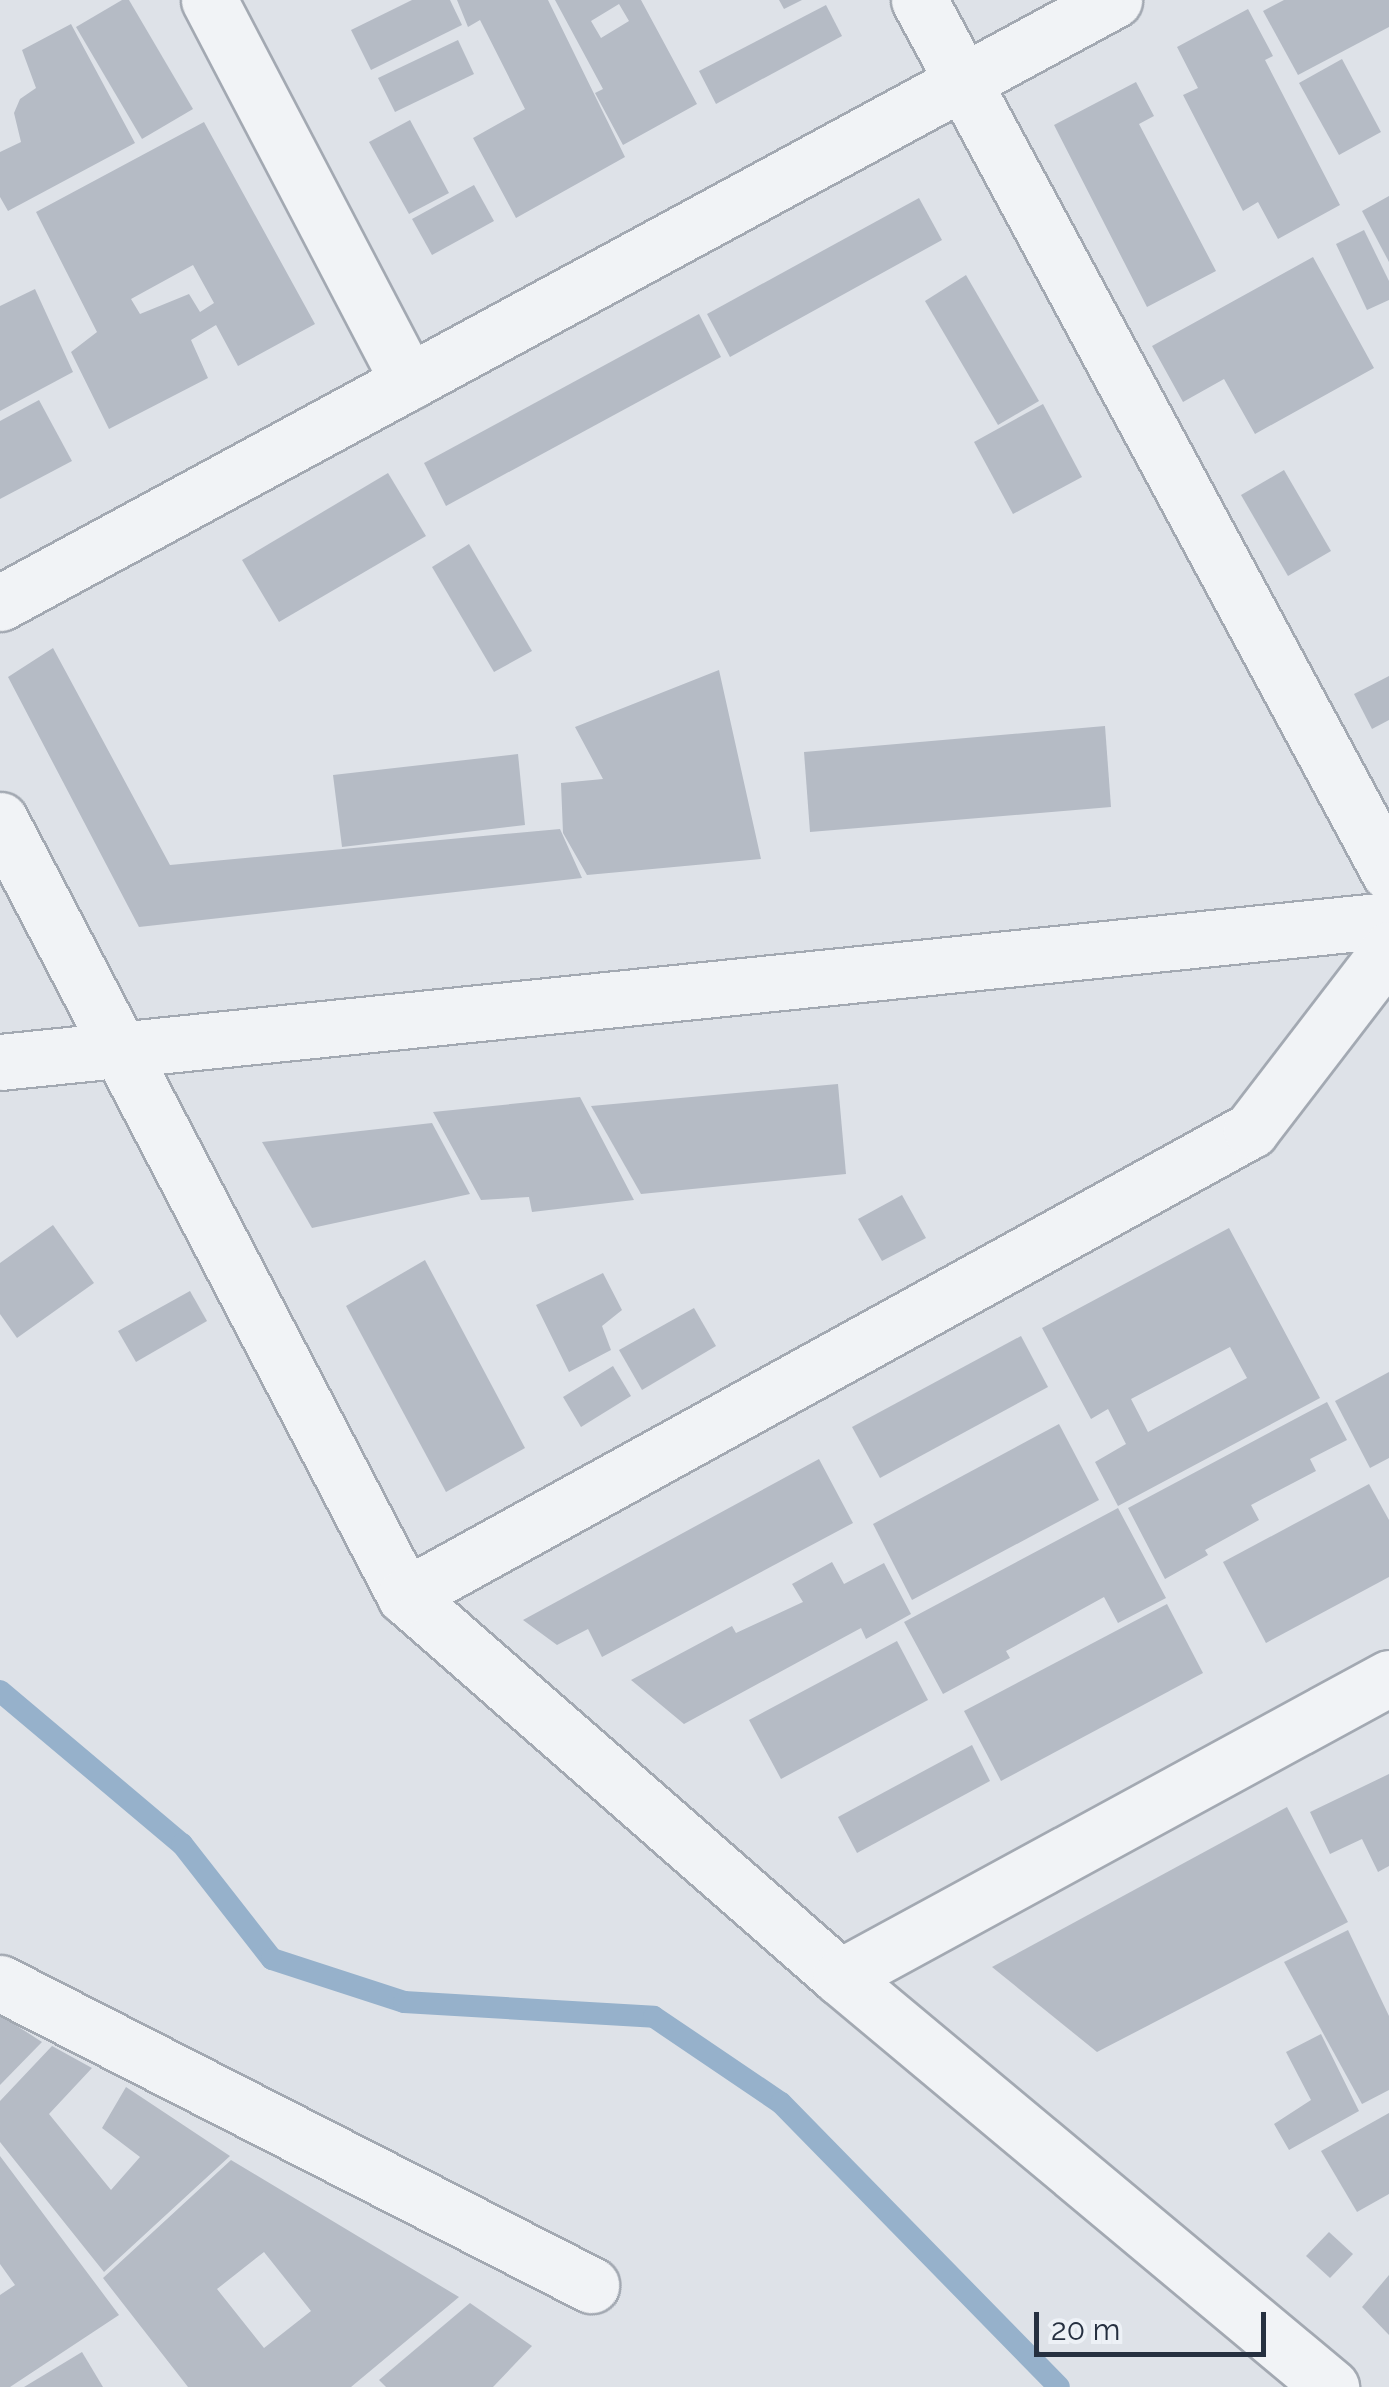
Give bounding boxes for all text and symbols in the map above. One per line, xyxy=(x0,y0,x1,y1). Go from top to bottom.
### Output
scale bar xyxy=(1039,2292,1272,2354)
text: 20 m xyxy=(1051,2312,1120,2347)

